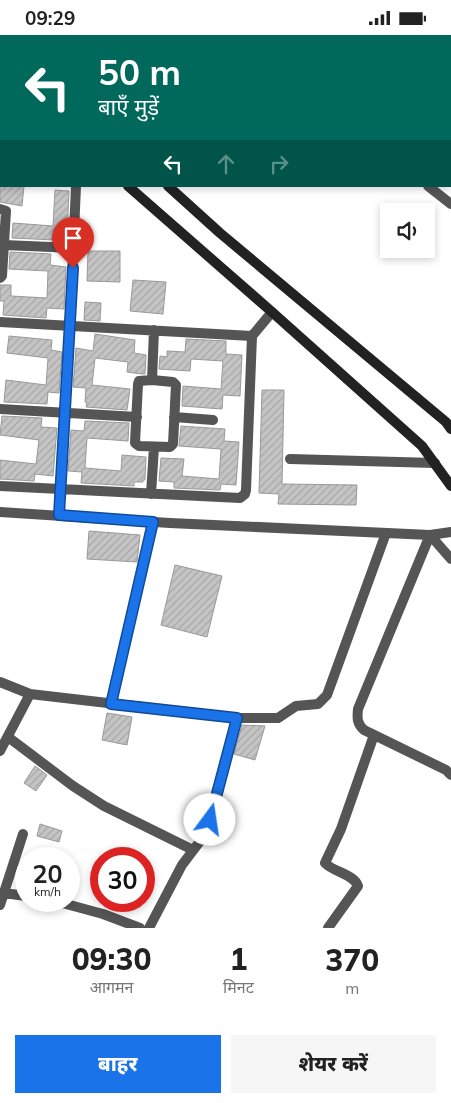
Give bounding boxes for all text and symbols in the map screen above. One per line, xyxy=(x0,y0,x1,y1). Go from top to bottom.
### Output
text: 09:29 xyxy=(25,6,75,30)
text: 50 m xyxy=(98,50,181,94)
icon: left xyxy=(15,55,80,120)
text: बाएँ मुड़ें xyxy=(98,93,159,121)
icon: left xyxy=(159,150,187,178)
icon: ahead xyxy=(212,150,240,178)
icon: right xyxy=(265,150,293,178)
map controls xyxy=(380,203,435,258)
button: sound xyxy=(380,203,435,258)
pin xyxy=(52,217,94,268)
icon: arrive xyxy=(59,224,87,252)
position arrow xyxy=(183,793,235,845)
speed limit sign: 30 xyxy=(90,847,155,912)
text: 20 xyxy=(32,858,63,889)
text: km/h xyxy=(34,884,61,899)
text: 09:30 xyxy=(72,940,151,978)
text: 1 xyxy=(229,940,247,978)
text: 370 xyxy=(325,941,379,979)
text: आगमन xyxy=(90,977,133,997)
text: मिनट xyxy=(223,977,254,997)
text: m xyxy=(345,978,359,998)
button: बाहर xyxy=(15,1035,221,1093)
button: शेयर करें xyxy=(231,1035,436,1093)

